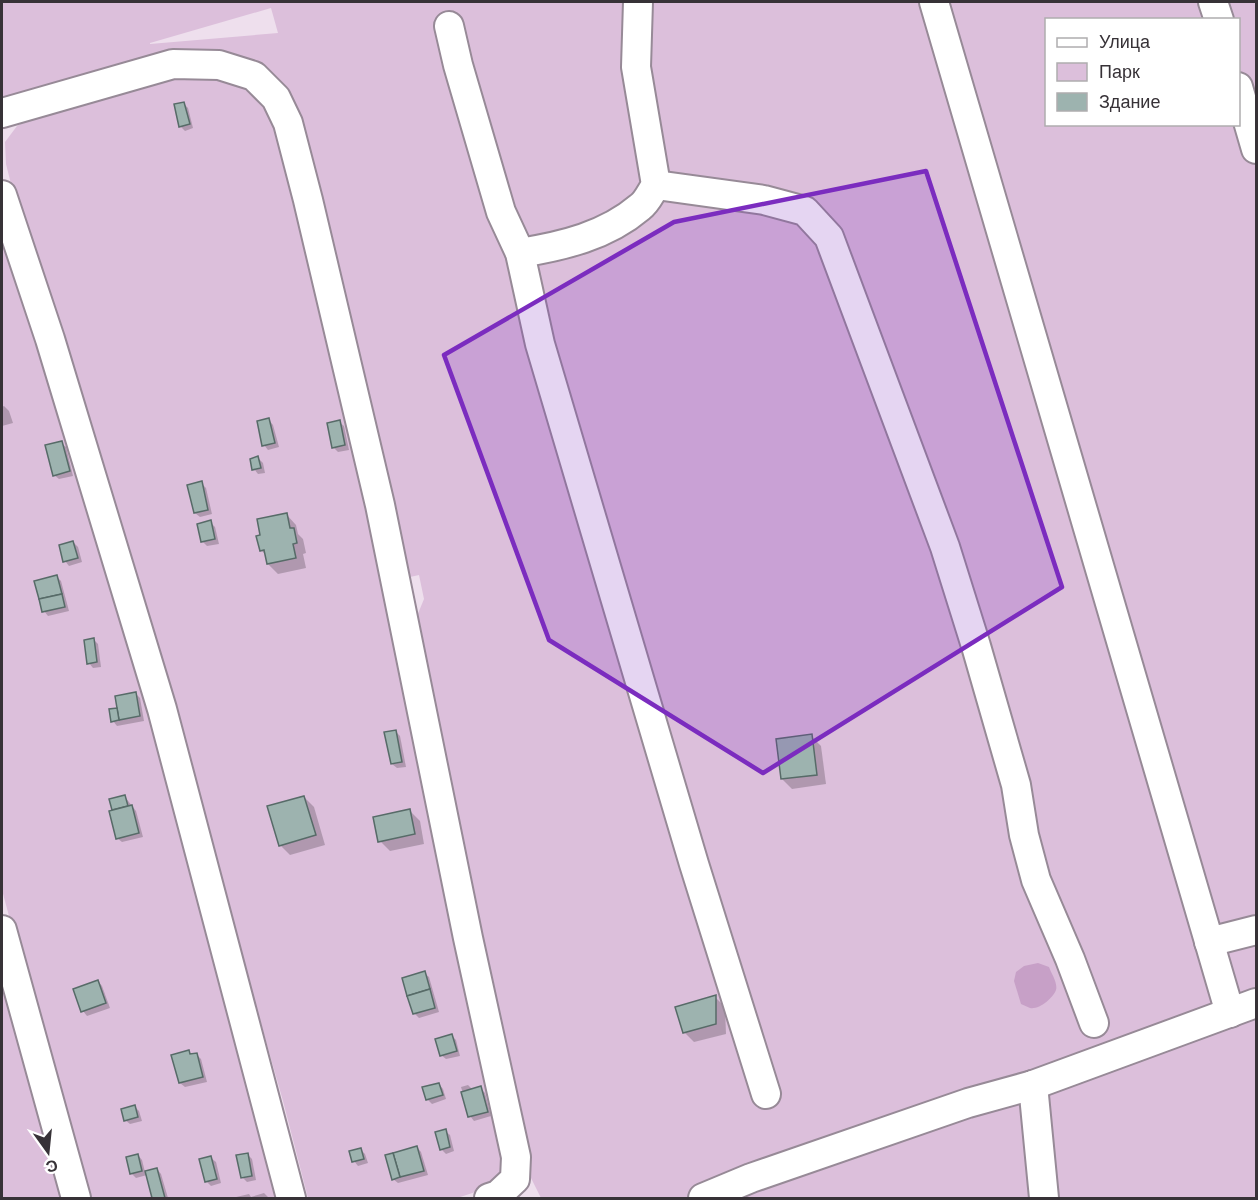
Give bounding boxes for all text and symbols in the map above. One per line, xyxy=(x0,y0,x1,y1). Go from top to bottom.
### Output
legend xyxy=(1045,18,1240,126)
text: Улица xyxy=(1099,30,1151,54)
text: Парк xyxy=(1099,60,1140,84)
text: Здание xyxy=(1099,90,1160,114)
north arrow xyxy=(18,1122,78,1182)
text: С xyxy=(43,1154,60,1178)

